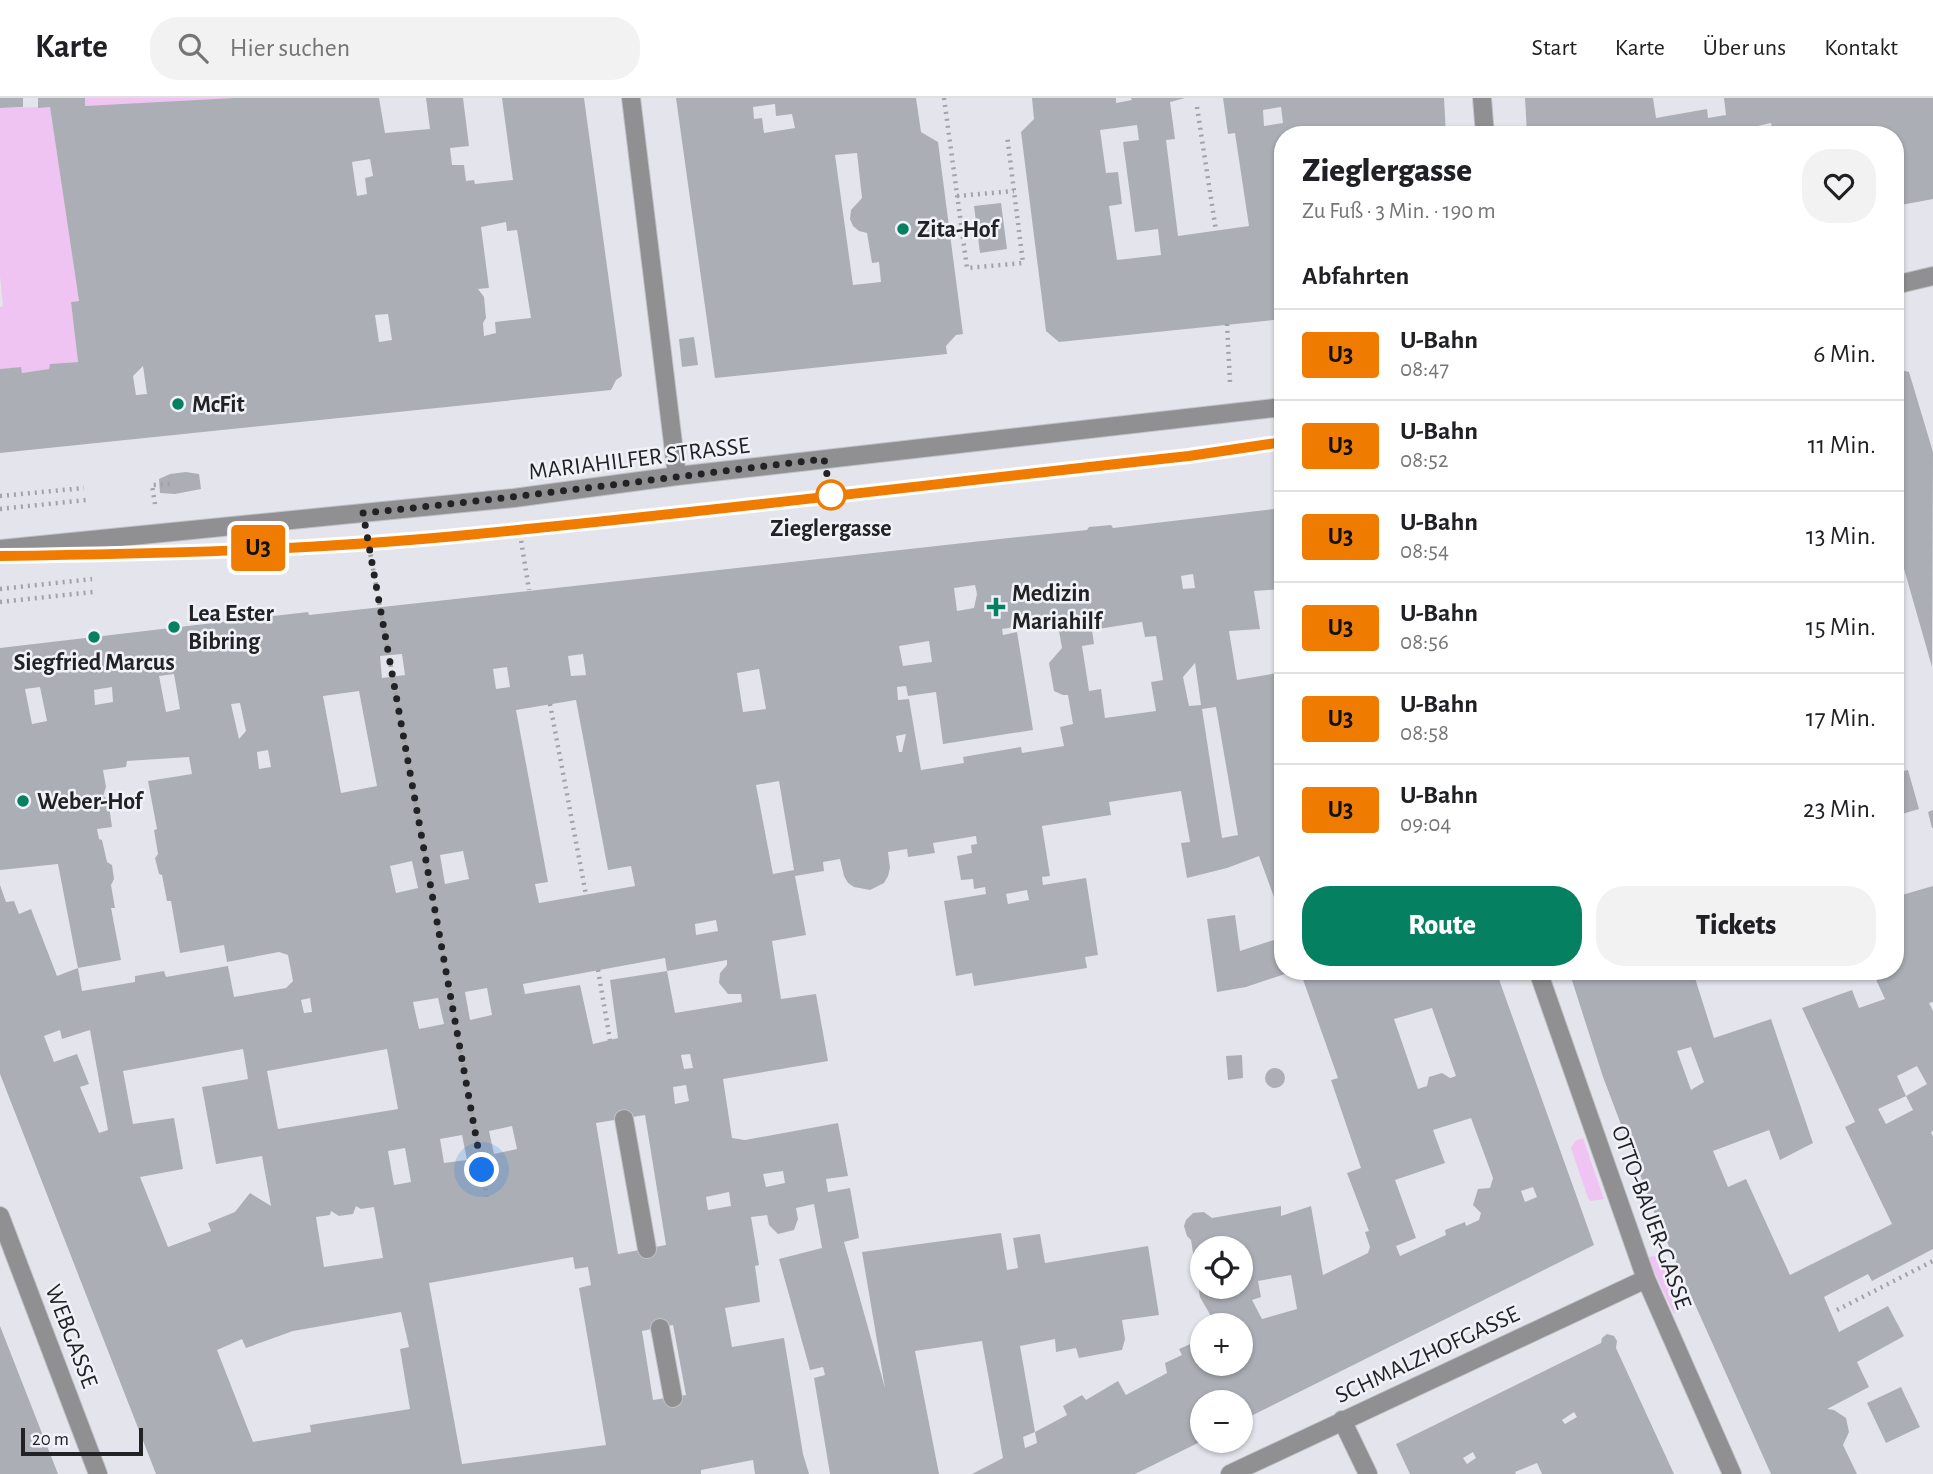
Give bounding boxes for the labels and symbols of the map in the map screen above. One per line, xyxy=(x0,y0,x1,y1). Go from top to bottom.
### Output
place label: Zita-Hof xyxy=(917,218,1000,242)
marker: Zita-Hof xyxy=(895,221,911,237)
place label: McFit xyxy=(192,393,245,417)
marker: McFit xyxy=(170,396,186,412)
street label: MARIAHILFER STRASSE xyxy=(527,433,752,484)
marker: Zieglergasse xyxy=(816,480,846,510)
place label: Zieglergasse xyxy=(770,517,892,541)
line badge: U3 xyxy=(226,525,290,571)
place label: Medizin Mariahilf xyxy=(1012,582,1104,634)
marker: Medizin Mariahilf xyxy=(986,597,1006,617)
place label: Lea Ester Bibring xyxy=(188,602,274,654)
marker: Lea Ester Bibring xyxy=(166,619,182,635)
marker: Siegfried Marcus xyxy=(86,629,102,645)
place label: Siegfried Marcus xyxy=(13,651,175,675)
place label: Weber-Hof xyxy=(37,790,145,814)
marker: Weber-Hof xyxy=(15,793,31,809)
street label: OTTO-BAUER-GASSE xyxy=(1607,1122,1696,1313)
your location xyxy=(464,1152,499,1187)
street label: WEBGASSE xyxy=(40,1281,102,1392)
street label: SCHMALZHOFGASSE xyxy=(1332,1302,1523,1408)
scale bar xyxy=(21,1425,144,1457)

